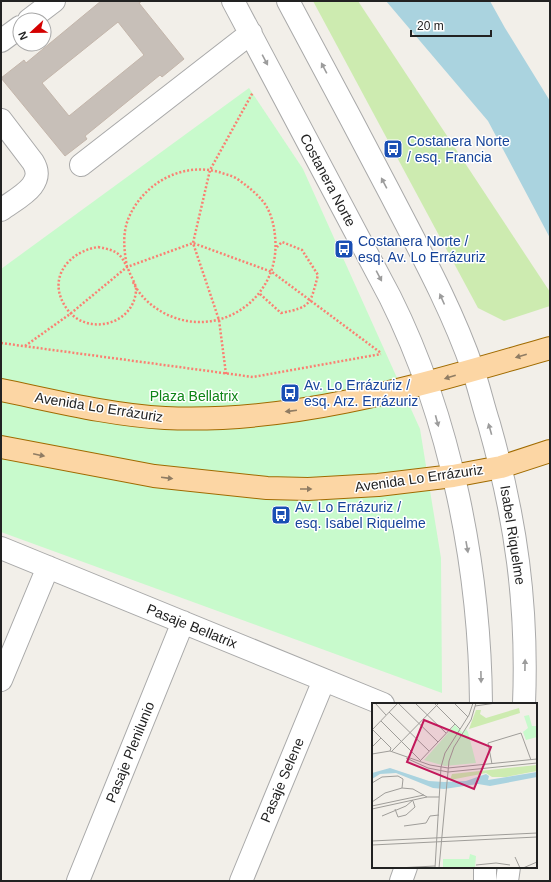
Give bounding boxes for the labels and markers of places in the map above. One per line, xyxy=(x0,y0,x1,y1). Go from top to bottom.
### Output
place label: Costanera Norte / esq. Francia xyxy=(407,133,510,165)
bus stop icon: Costanera Norte / esq. Francia xyxy=(382,138,404,160)
place label: Costanera Norte / esq. Av. Lo Errázuriz xyxy=(358,233,486,265)
bus stop icon: Costanera Norte / esq. Av. Lo Errázuriz xyxy=(333,238,355,260)
place label: Av. Lo Errázuriz / esq. Arz. Errázuriz xyxy=(304,377,418,409)
bus stop icon: Av. Lo Errázuriz / esq. Arz. Errázuriz xyxy=(279,382,301,404)
place label: Av. Lo Errázuriz / esq. Isabel Riquelme xyxy=(295,499,426,531)
bus stop icon: Av. Lo Errázuriz / esq. Isabel Riquelme xyxy=(270,504,292,526)

